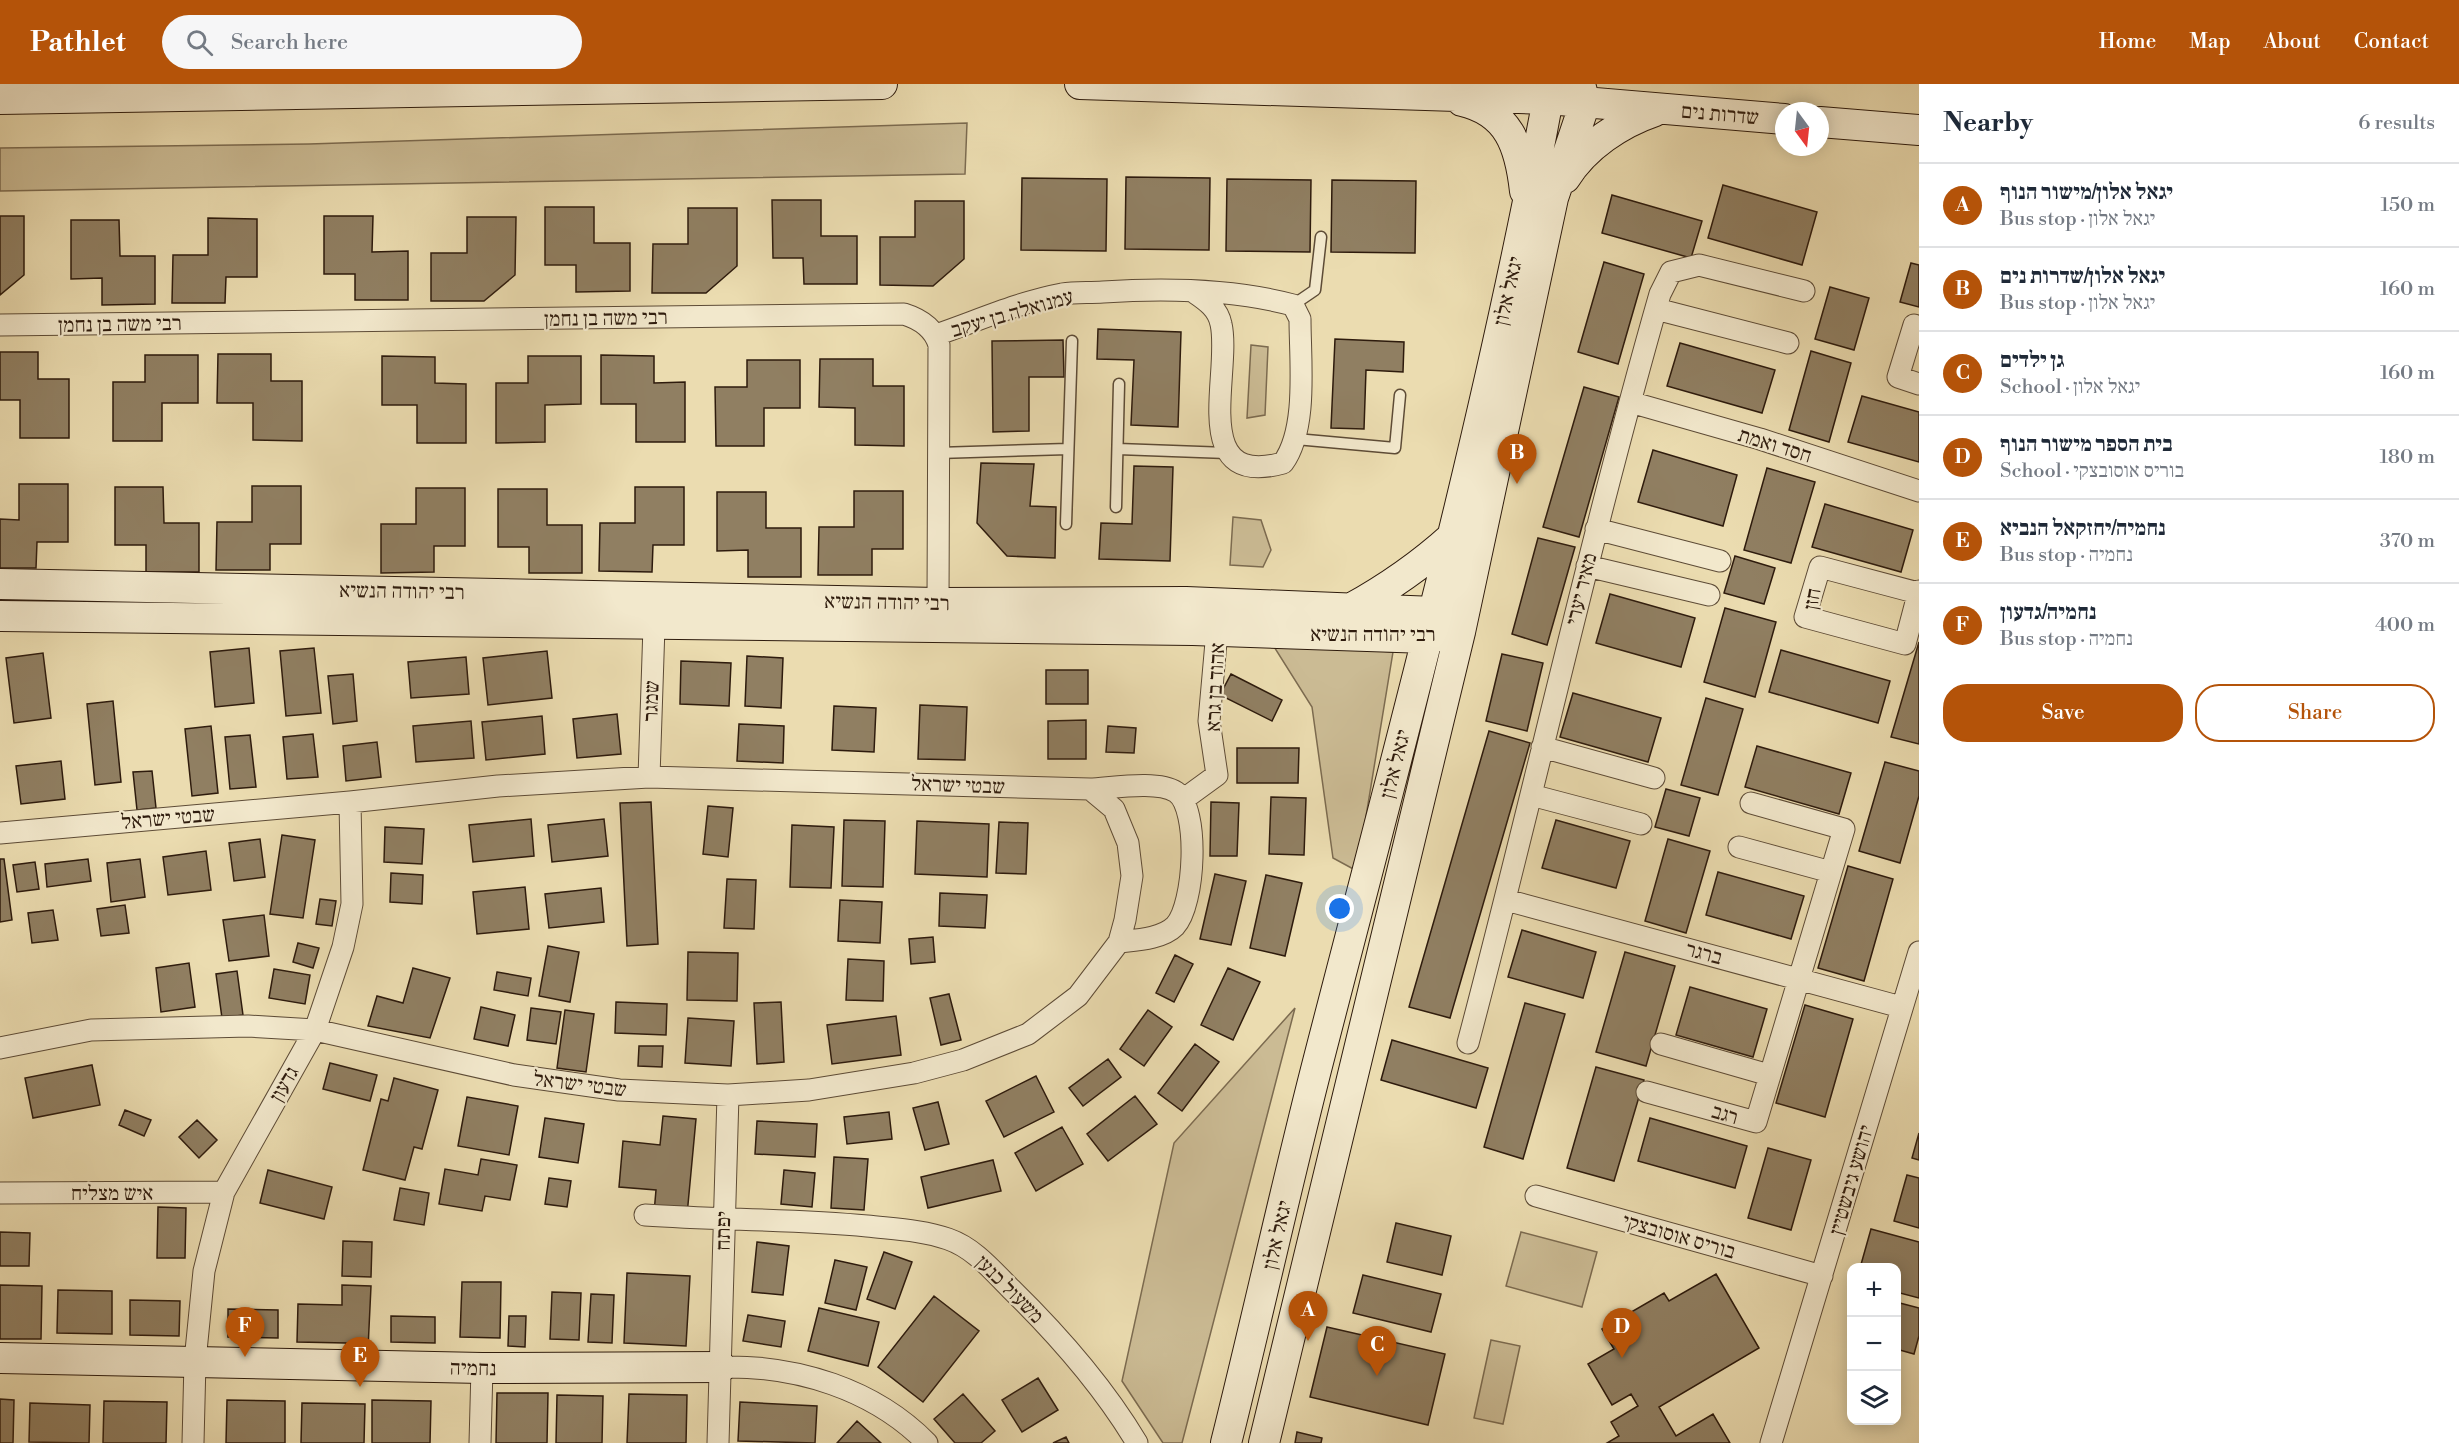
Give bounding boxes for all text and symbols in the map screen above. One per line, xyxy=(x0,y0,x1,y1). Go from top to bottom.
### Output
search box xyxy=(162,15,582,69)
text: Pathlet xyxy=(30,25,126,60)
icon: search xyxy=(183,26,216,59)
text: Search here xyxy=(231,29,348,56)
text: Home xyxy=(2099,29,2156,55)
text: Map xyxy=(2189,29,2231,55)
text: About xyxy=(2264,29,2321,55)
text: Contact xyxy=(2354,29,2429,55)
street label: שדרות נים xyxy=(1680,99,1760,131)
north arrow xyxy=(1775,102,1829,156)
text: Nearby xyxy=(1943,107,2033,139)
text: 6 results xyxy=(2358,111,2435,136)
text: יגאל אלון/מישור הנוף xyxy=(2000,179,2173,206)
text: A xyxy=(1955,193,1970,218)
text: 150 m xyxy=(2380,193,2435,218)
text: Bus stop · יגאל אלון xyxy=(2000,207,2155,232)
street label: יגאל אלון xyxy=(1488,254,1530,328)
text: יגאל אלון/שדרות נים xyxy=(2000,263,2165,290)
text: B xyxy=(1955,277,1970,302)
text: 160 m xyxy=(2380,277,2435,302)
street label: עמנואלה בן יעקב xyxy=(948,284,1077,344)
text: Bus stop · יגאל אלון xyxy=(2000,291,2155,316)
street label: רבי משה בן נחמן xyxy=(544,305,668,333)
street label: רבי משה בן נחמן xyxy=(58,311,182,339)
text: גן ילדים xyxy=(2000,347,2065,374)
text: C xyxy=(1955,361,1970,386)
text: 160 m xyxy=(2380,361,2435,386)
text: School · יגאל אלון xyxy=(2000,375,2140,400)
street label: חסד ואמת xyxy=(1735,422,1815,469)
text: בית הספר מישור הנוף xyxy=(2000,431,2173,458)
pin: B xyxy=(1498,434,1537,484)
text: D xyxy=(1955,445,1970,470)
text: 180 m xyxy=(2380,445,2435,470)
text: School · בוריס אוסובצקי xyxy=(2000,459,2184,484)
text: נחמיה/יחזקאל הנביא xyxy=(2000,515,2166,542)
text: E xyxy=(1956,529,1969,554)
text: 370 m xyxy=(2380,529,2435,554)
text: Bus stop · נחמיה xyxy=(2000,543,2133,568)
street label: מאיר יערי xyxy=(1560,550,1603,628)
street label: רבי יהודה הנשיא xyxy=(339,578,465,606)
street label: חזן xyxy=(1798,586,1828,612)
street label: רבי יהודה הנשיא xyxy=(824,589,950,617)
text: נחמיה/גדעון xyxy=(2000,599,2097,626)
text: F xyxy=(1955,613,1970,638)
text: 400 m xyxy=(2375,613,2435,638)
street label: רבי יהודה הנשיא xyxy=(1310,622,1436,648)
text: Bus stop · נחמיה xyxy=(2000,627,2133,652)
street label: אהוד בן גרא xyxy=(1201,642,1231,732)
street label: שמגר xyxy=(638,680,666,722)
button: Save xyxy=(1943,684,2183,742)
button: Share xyxy=(2195,684,2435,742)
street label: יגאל אלון xyxy=(1375,727,1417,801)
street label: שבטי ישראל xyxy=(910,771,1006,801)
street label: שבטי ישראל xyxy=(120,802,216,836)
your location xyxy=(1325,894,1354,923)
street label: ברגר xyxy=(1683,937,1725,971)
street label: גדעון xyxy=(264,1062,305,1107)
street label: שבטי ישראל xyxy=(532,1066,628,1104)
street label: רגב xyxy=(1708,1099,1741,1131)
street label: יהושע גיבשטיין xyxy=(1824,1122,1880,1238)
street label: איש מצליח xyxy=(71,1181,153,1207)
street label: יגאל אלון xyxy=(1257,1198,1299,1272)
street label: בוריס אוסובצקי xyxy=(1619,1208,1738,1266)
street label: יפתח xyxy=(711,1211,737,1251)
street label: משעול כנען xyxy=(970,1250,1049,1329)
map controls xyxy=(1847,1263,1901,1425)
button: + xyxy=(1847,1263,1901,1317)
pin: A xyxy=(1288,1292,1328,1341)
pin: F xyxy=(226,1308,264,1357)
pin: D xyxy=(1602,1308,1642,1358)
button: − xyxy=(1847,1317,1901,1371)
pin: C xyxy=(1358,1326,1396,1376)
pin: E xyxy=(340,1338,380,1387)
street label: נחמיה xyxy=(449,1356,497,1382)
button: layers xyxy=(1847,1371,1901,1425)

